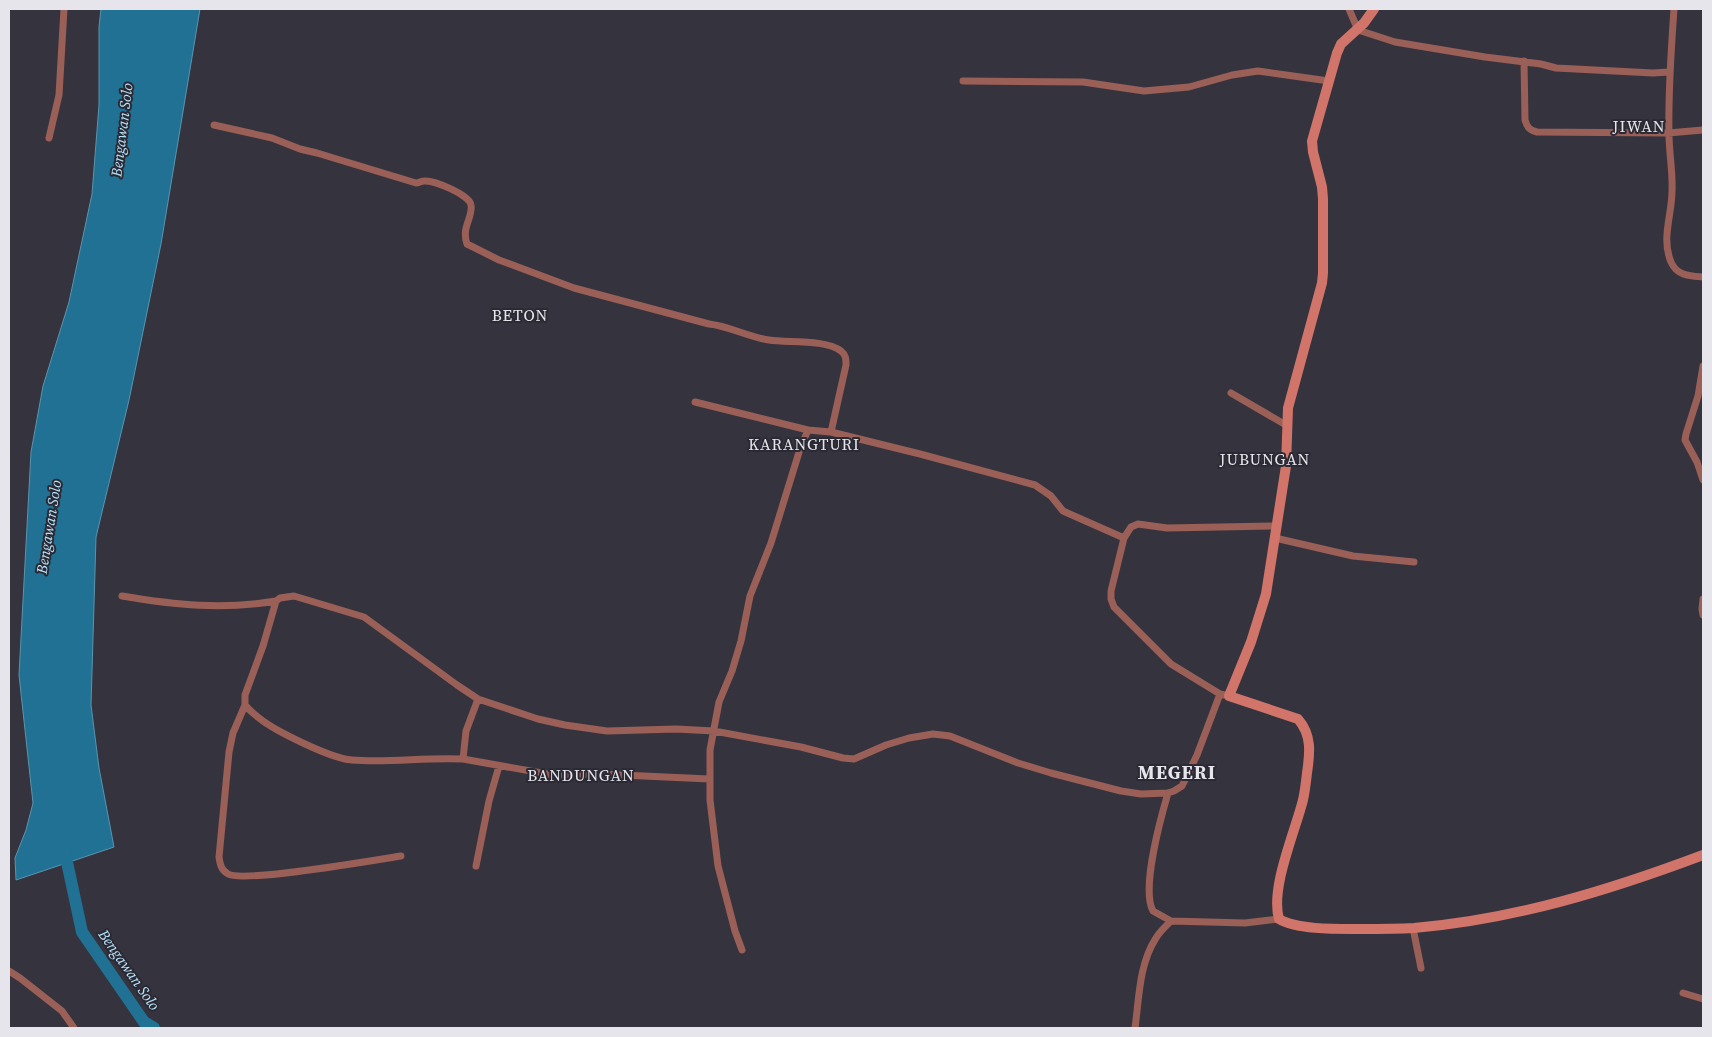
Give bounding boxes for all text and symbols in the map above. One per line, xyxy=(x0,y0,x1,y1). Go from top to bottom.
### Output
water label: Bengawan Solo xyxy=(105,82,138,179)
district label: JIWAN xyxy=(1612,115,1665,137)
district label: BETON xyxy=(492,304,548,326)
district label: KARANGTURI xyxy=(748,433,860,455)
district label: JUBUNGAN xyxy=(1219,448,1310,470)
water label: Bengawan Solo xyxy=(31,479,66,576)
district label: MEGERI xyxy=(1138,759,1216,785)
district label: BANDUNGAN xyxy=(527,764,635,786)
water label: Bengawan Solo xyxy=(93,924,165,1014)

